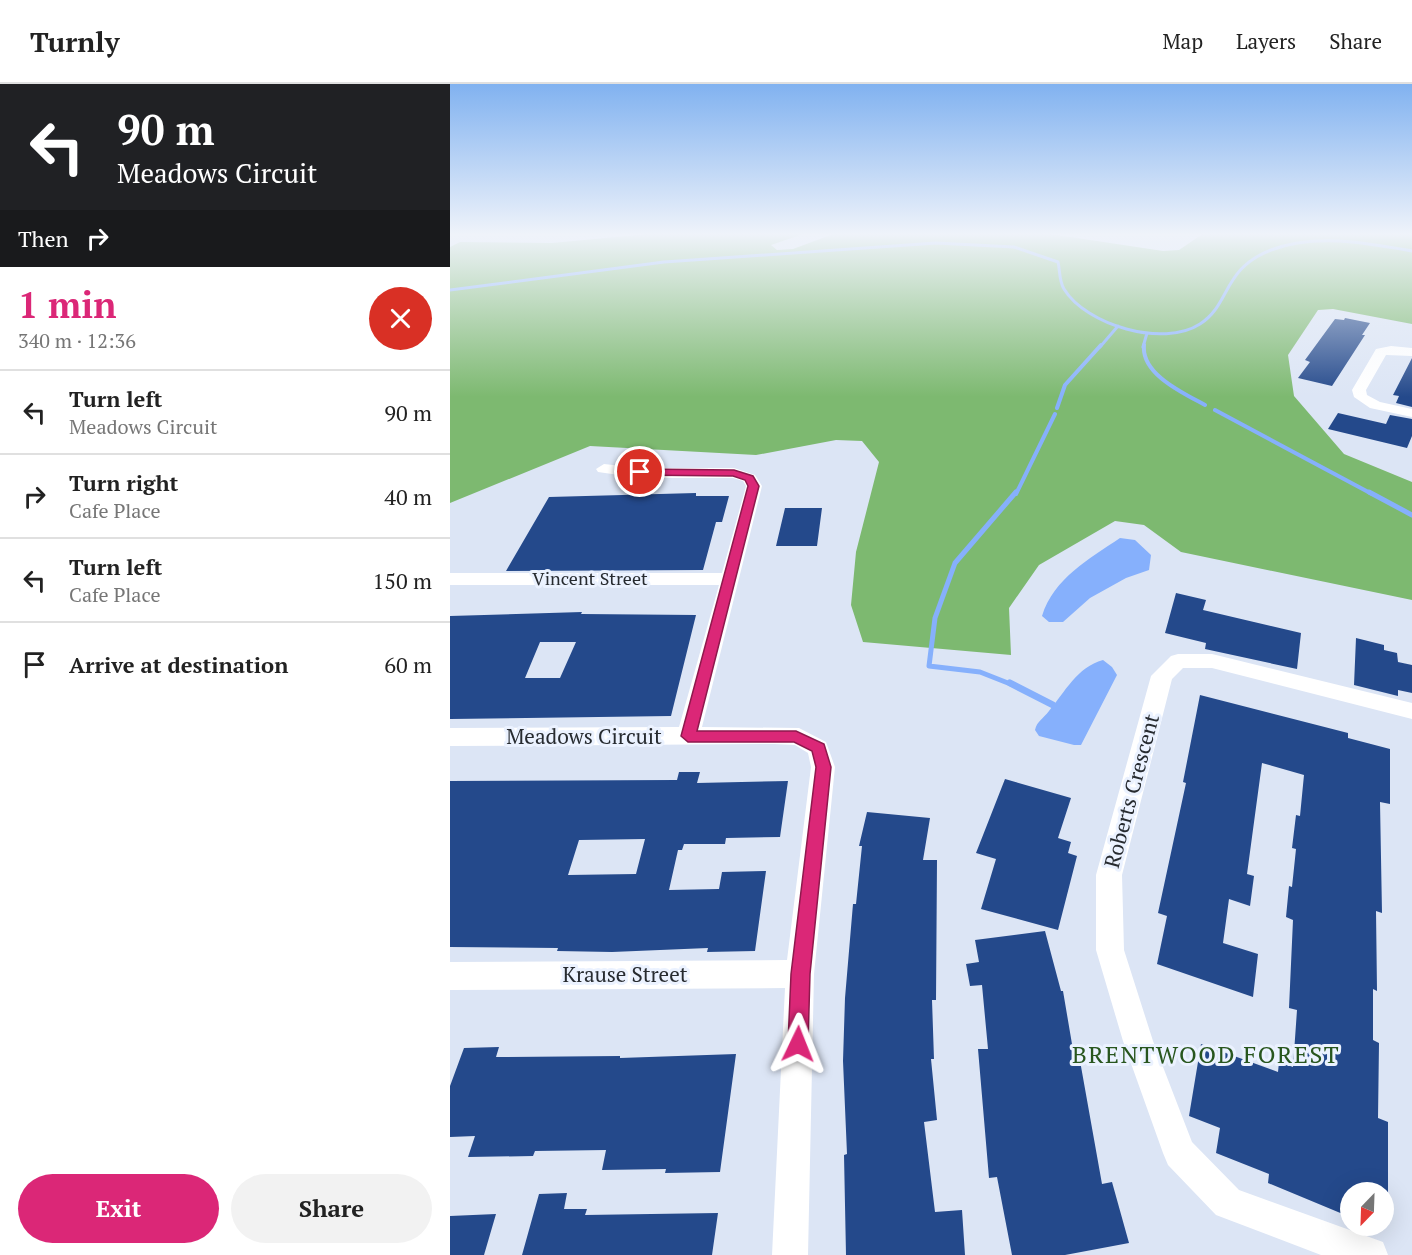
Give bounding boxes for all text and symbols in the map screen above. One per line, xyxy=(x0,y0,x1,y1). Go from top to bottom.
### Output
text: Turnly xyxy=(30,23,119,60)
text: Map xyxy=(1162,27,1203,55)
text: Layers xyxy=(1236,27,1296,55)
text: Share xyxy=(1329,27,1382,55)
text: 90 m xyxy=(117,101,215,157)
icon: left xyxy=(18,108,96,186)
text: Meadows Circuit xyxy=(117,155,317,191)
icon: right xyxy=(81,222,114,255)
text: Then xyxy=(18,224,69,253)
text: 1 min xyxy=(18,281,116,328)
button: close xyxy=(369,287,432,350)
text: 340 m · 12:36 xyxy=(18,327,136,354)
text: Turn left xyxy=(69,384,162,413)
icon: left xyxy=(18,396,51,429)
text: 90 m xyxy=(384,398,432,427)
text: Meadows Circuit xyxy=(69,413,217,440)
pin xyxy=(614,446,665,497)
icon: arrive xyxy=(623,455,656,488)
text: Turn right xyxy=(69,468,178,497)
icon: right xyxy=(18,480,51,513)
text: 40 m xyxy=(384,482,432,511)
text: Cafe Place xyxy=(69,497,160,524)
text: Turn left xyxy=(69,552,162,581)
icon: left xyxy=(18,564,51,597)
text: 150 m xyxy=(372,566,432,595)
street label: Vincent Street xyxy=(532,566,648,590)
text: Cafe Place xyxy=(69,581,160,608)
icon: arrive xyxy=(18,648,51,681)
text: Arrive at destination xyxy=(69,650,288,679)
text: 60 m xyxy=(384,650,432,679)
street label: Roberts Crescent xyxy=(1097,711,1165,871)
street label: Meadows Circuit xyxy=(506,722,662,750)
street label: Krause Street xyxy=(562,960,688,988)
position arrow xyxy=(766,1012,830,1076)
district label: BRENTWOOD FOREST xyxy=(1072,1038,1340,1070)
button: Exit xyxy=(18,1174,219,1243)
button: Share xyxy=(231,1174,432,1243)
north arrow xyxy=(1340,1182,1394,1236)
map controls xyxy=(1340,1182,1394,1236)

